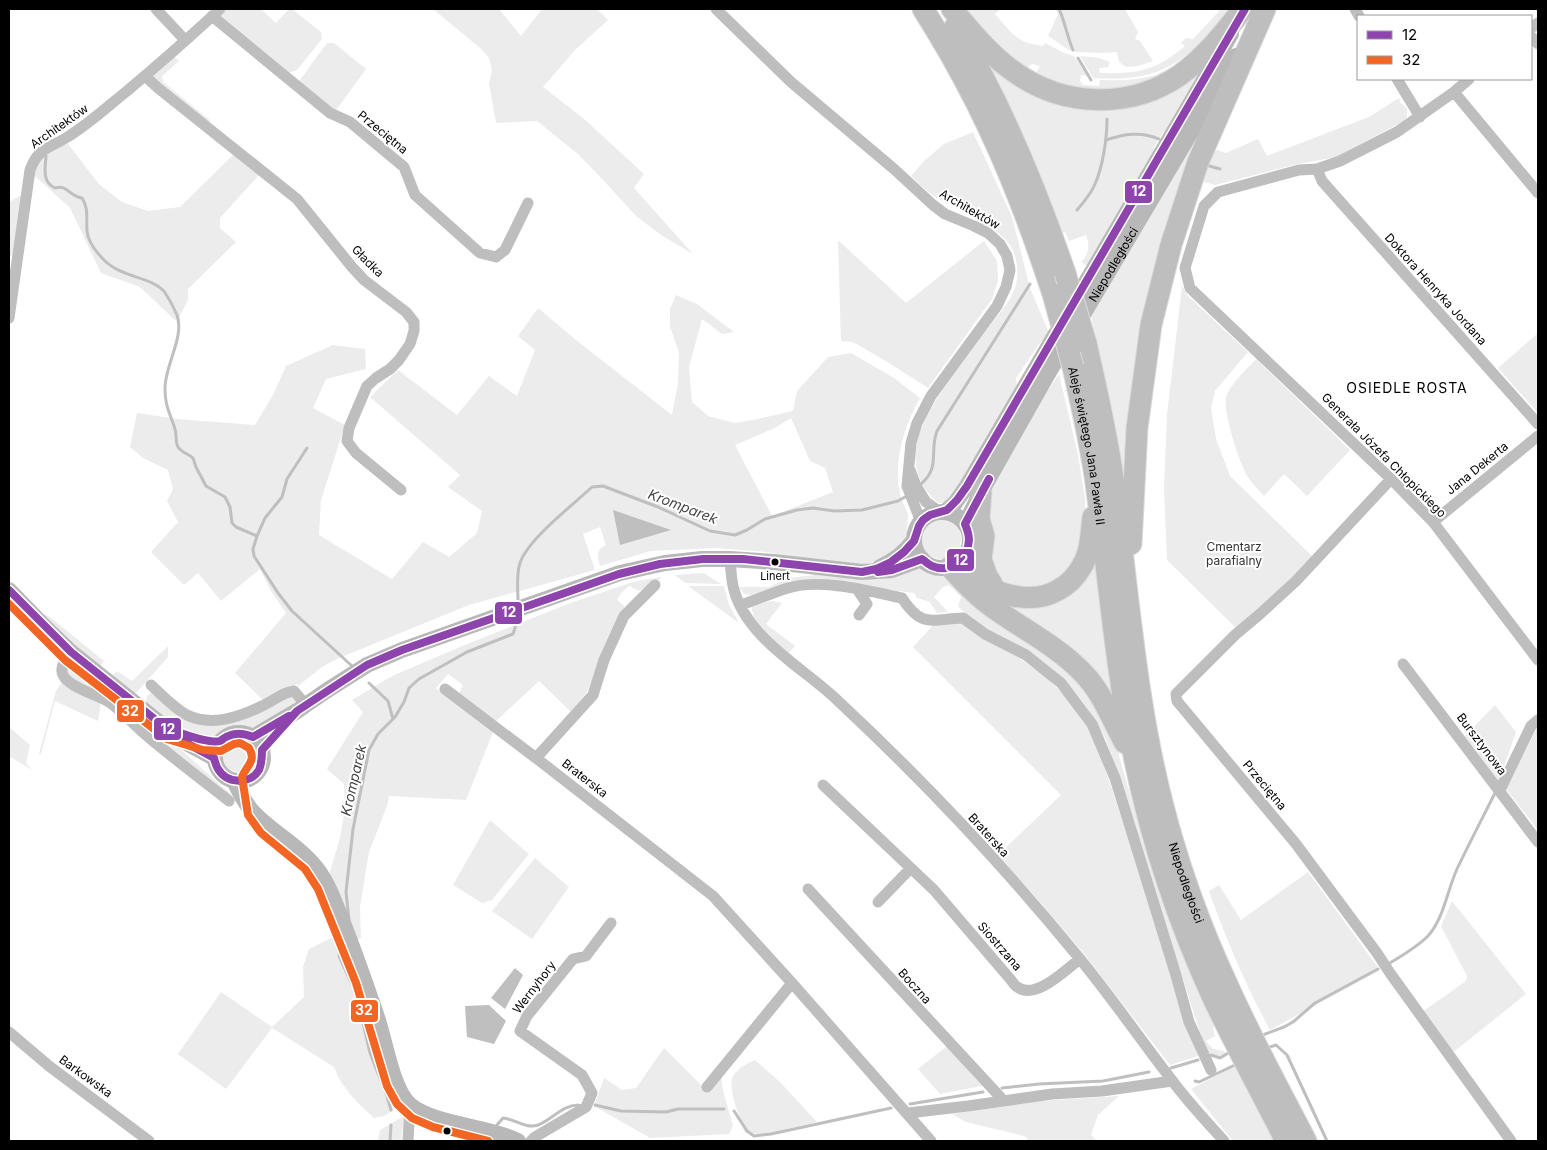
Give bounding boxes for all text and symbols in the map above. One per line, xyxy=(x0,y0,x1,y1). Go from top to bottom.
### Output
legend xyxy=(1357,15,1532,80)
text: 12 xyxy=(1402,25,1417,44)
text: 32 xyxy=(1402,50,1420,69)
street label: Architektów xyxy=(27,100,91,151)
street label: Przeciętna xyxy=(355,107,411,157)
line badge: 12 xyxy=(1124,180,1153,204)
text: 12 xyxy=(1132,182,1147,199)
street label: Architektów xyxy=(937,186,1003,232)
street label: Niepodległości xyxy=(1085,224,1141,304)
street label: Doktora Henryka Jordana xyxy=(1382,230,1490,348)
street label: Gładka xyxy=(349,242,387,280)
street label: Aleje świętego Jana Pawła II xyxy=(1066,365,1109,526)
district label: OSIEDLE ROSTA xyxy=(1346,379,1468,396)
street label: Generała Józefa Chłopickiego xyxy=(1319,390,1449,520)
street label: Jana Dekerta xyxy=(1443,439,1511,497)
water label: Kromparek xyxy=(646,485,720,527)
park label: Cmentarz parafialny xyxy=(1206,539,1262,568)
line badge: 12 xyxy=(946,548,975,572)
text: 12 xyxy=(954,551,969,568)
marker: Linert xyxy=(770,557,780,567)
place label: Linert xyxy=(760,569,790,583)
line badge: 12 xyxy=(494,601,523,625)
text: 12 xyxy=(502,603,517,620)
line badge: 32 xyxy=(116,699,145,723)
text: 32 xyxy=(121,702,139,719)
street label: Bursztynowa xyxy=(1454,710,1510,778)
line badge: 12 xyxy=(153,717,182,741)
text: 12 xyxy=(161,720,176,737)
water label: Kromparek xyxy=(336,742,370,818)
street label: Braterska xyxy=(559,755,611,801)
street label: Przeciętna xyxy=(1240,757,1290,813)
street label: Braterska xyxy=(965,810,1013,860)
street label: Niepodległości xyxy=(1166,840,1208,925)
street label: Siostrzana xyxy=(975,919,1025,973)
street label: Wernyhory xyxy=(509,957,559,1016)
street label: Boczna xyxy=(895,965,935,1007)
line badge: 32 xyxy=(350,999,379,1023)
text: 32 xyxy=(355,1001,373,1018)
street label: Barkowska xyxy=(56,1052,116,1100)
unlabelled marker xyxy=(442,1126,452,1136)

